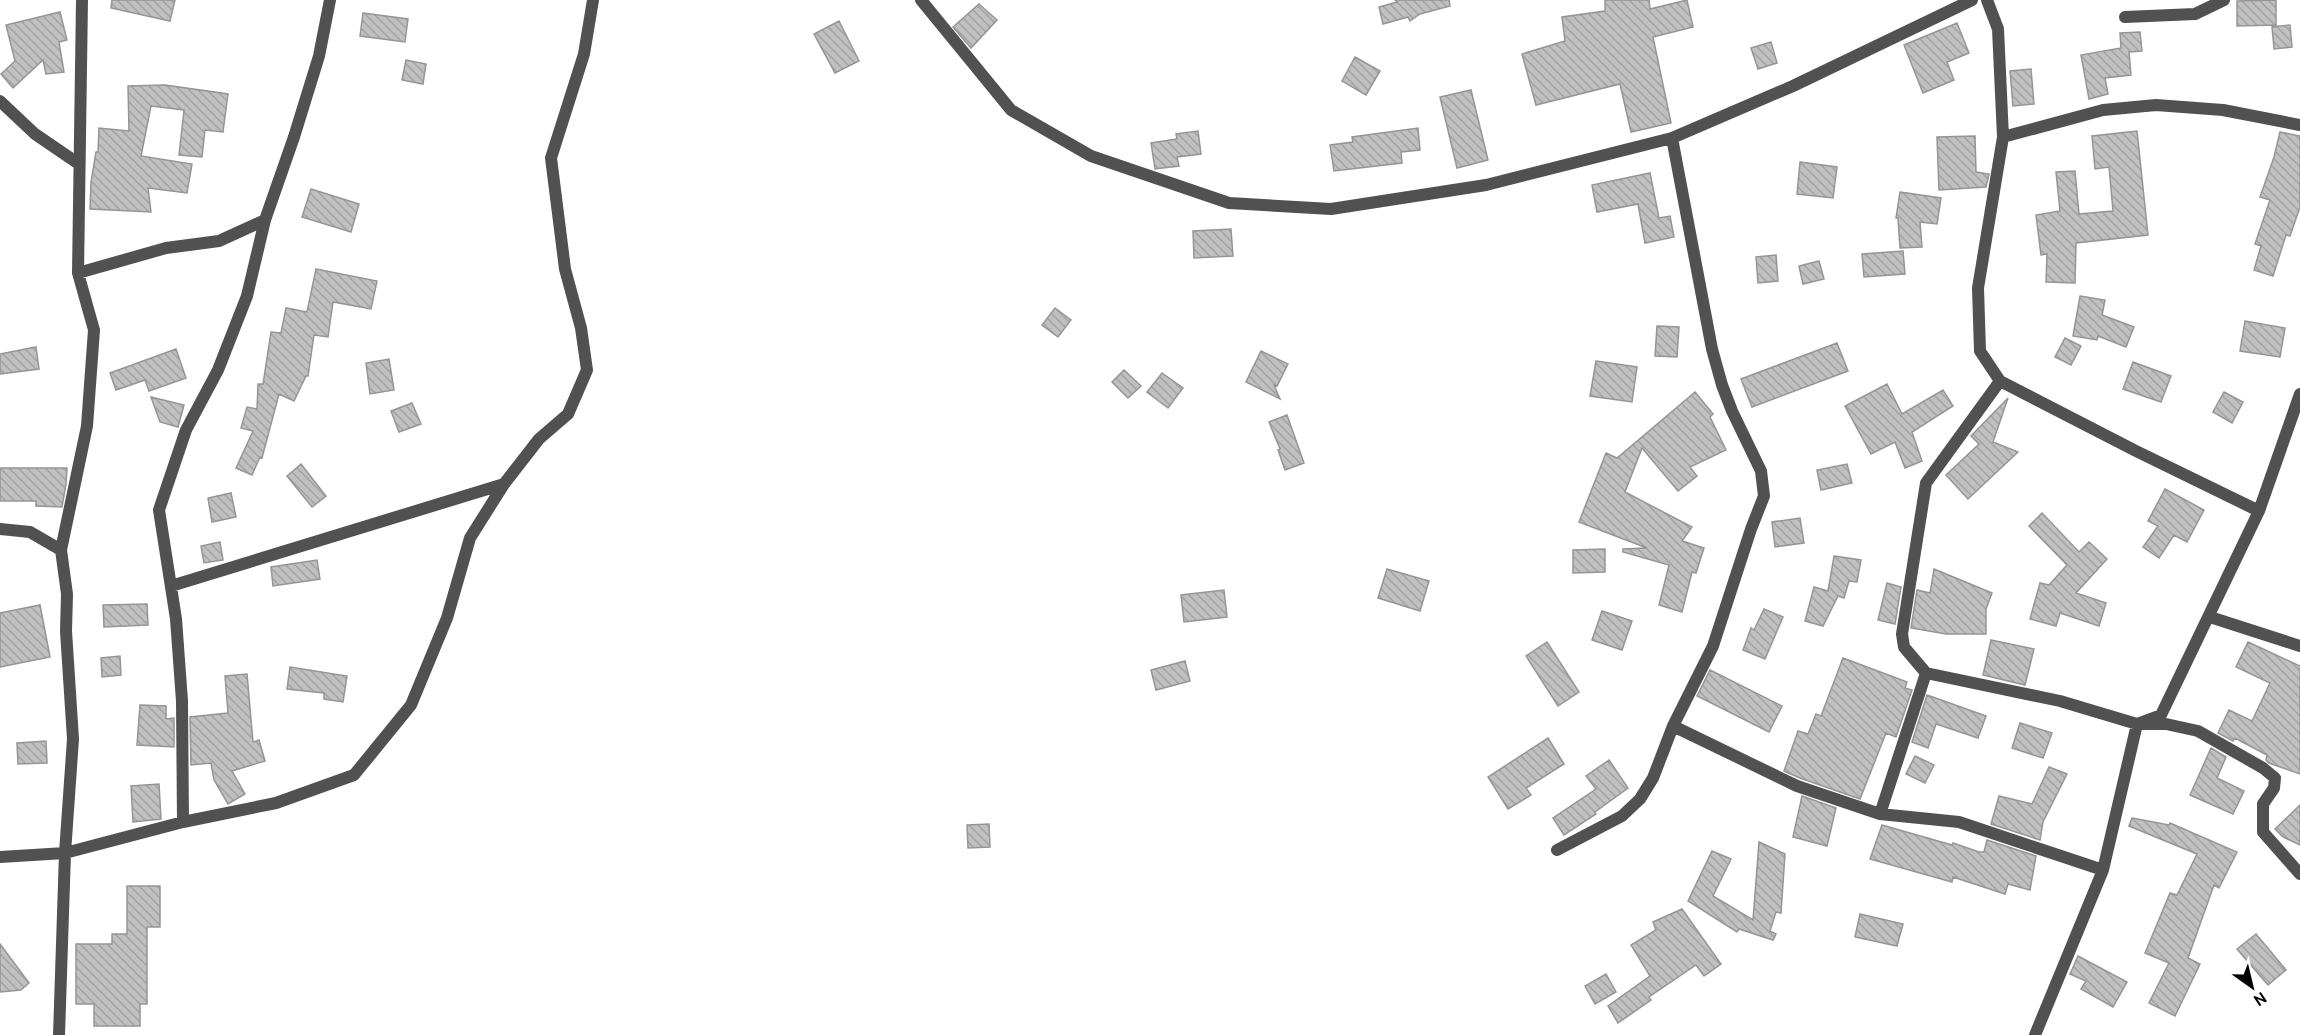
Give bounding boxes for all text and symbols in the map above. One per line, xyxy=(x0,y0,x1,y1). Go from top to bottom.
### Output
north arrow xyxy=(2222,957,2282,1017)
text: N xyxy=(2250,988,2270,1010)

